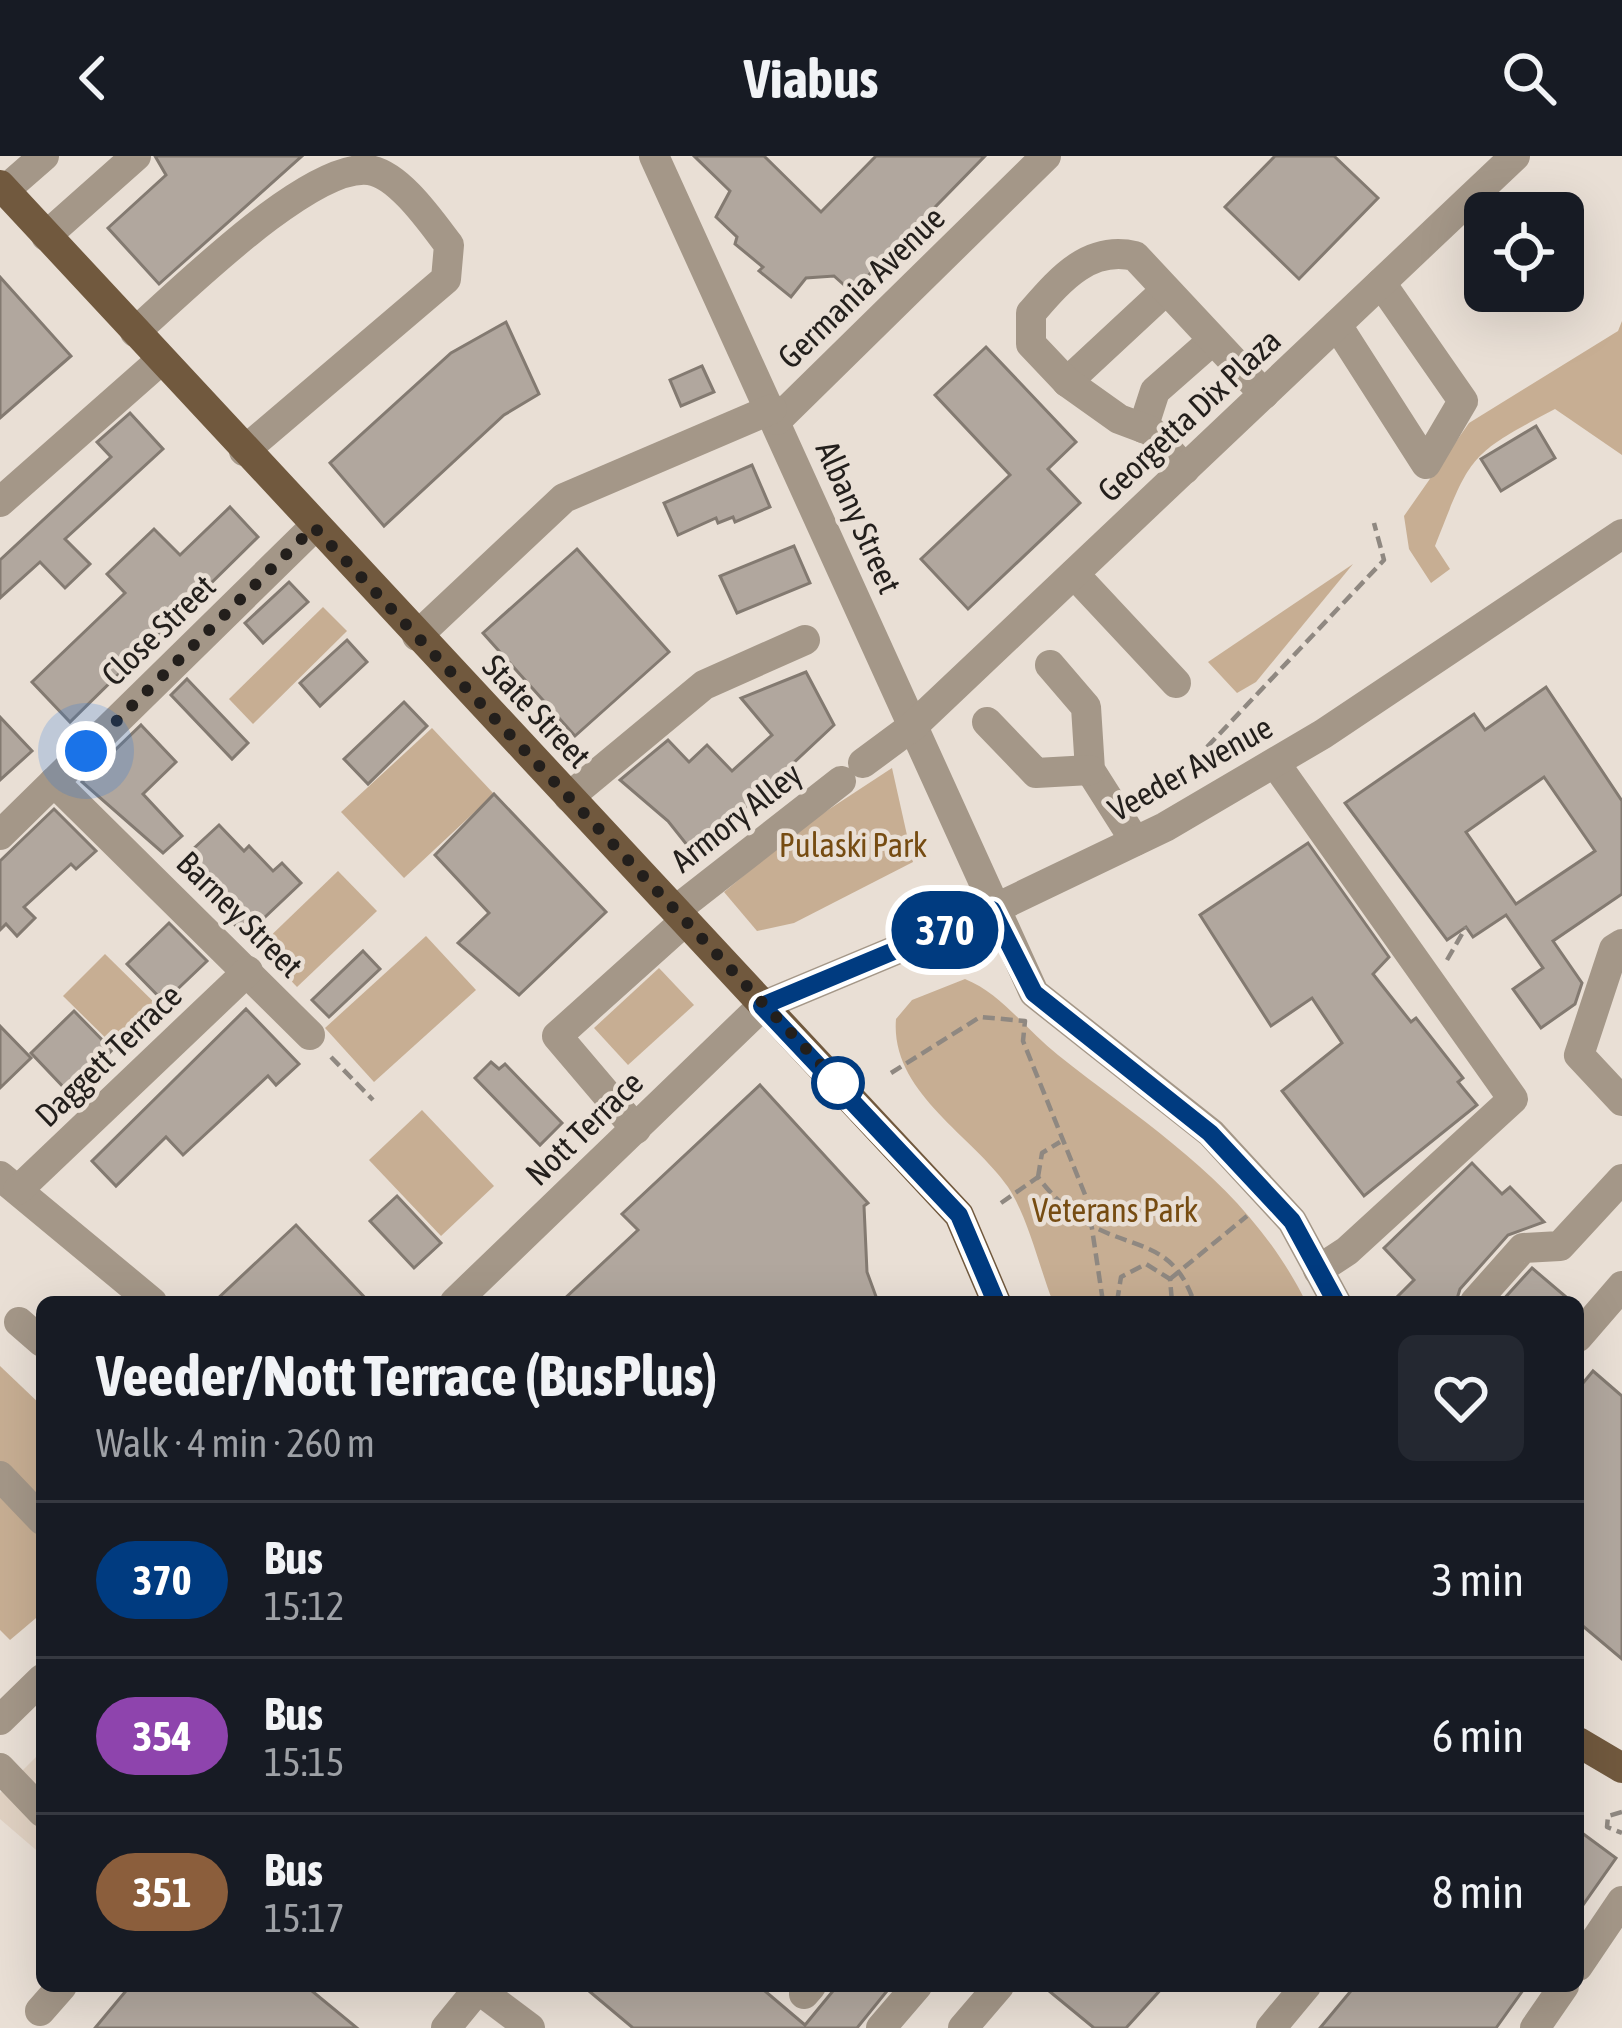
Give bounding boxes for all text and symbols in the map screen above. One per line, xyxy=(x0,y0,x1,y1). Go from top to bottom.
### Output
icon: back xyxy=(60,45,126,111)
icon: search xyxy=(1496,45,1562,111)
text: Viabus xyxy=(744,48,878,109)
map controls xyxy=(1464,192,1584,312)
button: locate xyxy=(1464,192,1584,312)
street label: Germania Avenue xyxy=(770,198,952,376)
street label: Georgetta Dix Plaza xyxy=(1090,321,1288,509)
street label: Albany Street xyxy=(809,435,909,599)
street label: Close Street xyxy=(94,567,222,693)
street label: State Street xyxy=(475,647,599,775)
street label: Veeder Avenue xyxy=(1102,707,1278,829)
your location xyxy=(56,721,116,781)
street label: Armory Alley xyxy=(663,754,809,880)
park label: Pulaski Park xyxy=(779,826,927,864)
street label: Barney Street xyxy=(169,843,311,985)
line badge: 370 xyxy=(876,891,1014,969)
text: 370 xyxy=(915,906,975,954)
street label: Daggett Terrace xyxy=(27,976,189,1134)
unlabelled marker xyxy=(813,1058,863,1108)
street label: Nott Terrace xyxy=(518,1063,650,1193)
park label: Veterans Park xyxy=(1032,1191,1198,1229)
button: heart xyxy=(1398,1335,1524,1461)
text: Veeder/Nott Terrace (BusPlus) xyxy=(96,1343,717,1408)
text: Walk · 4 min · 260 m xyxy=(96,1421,375,1465)
text: Bus xyxy=(264,1532,323,1584)
text: 3 min xyxy=(1432,1554,1524,1606)
text: 370 xyxy=(132,1556,192,1604)
text: 15:12 xyxy=(264,1584,344,1628)
text: Bus xyxy=(264,1688,323,1740)
text: 6 min xyxy=(1432,1710,1524,1762)
text: 354 xyxy=(132,1712,192,1760)
text: 15:15 xyxy=(264,1740,344,1784)
text: Bus xyxy=(264,1844,323,1896)
text: 8 min xyxy=(1432,1866,1524,1918)
text: 351 xyxy=(132,1868,192,1916)
text: 15:17 xyxy=(264,1896,344,1940)

